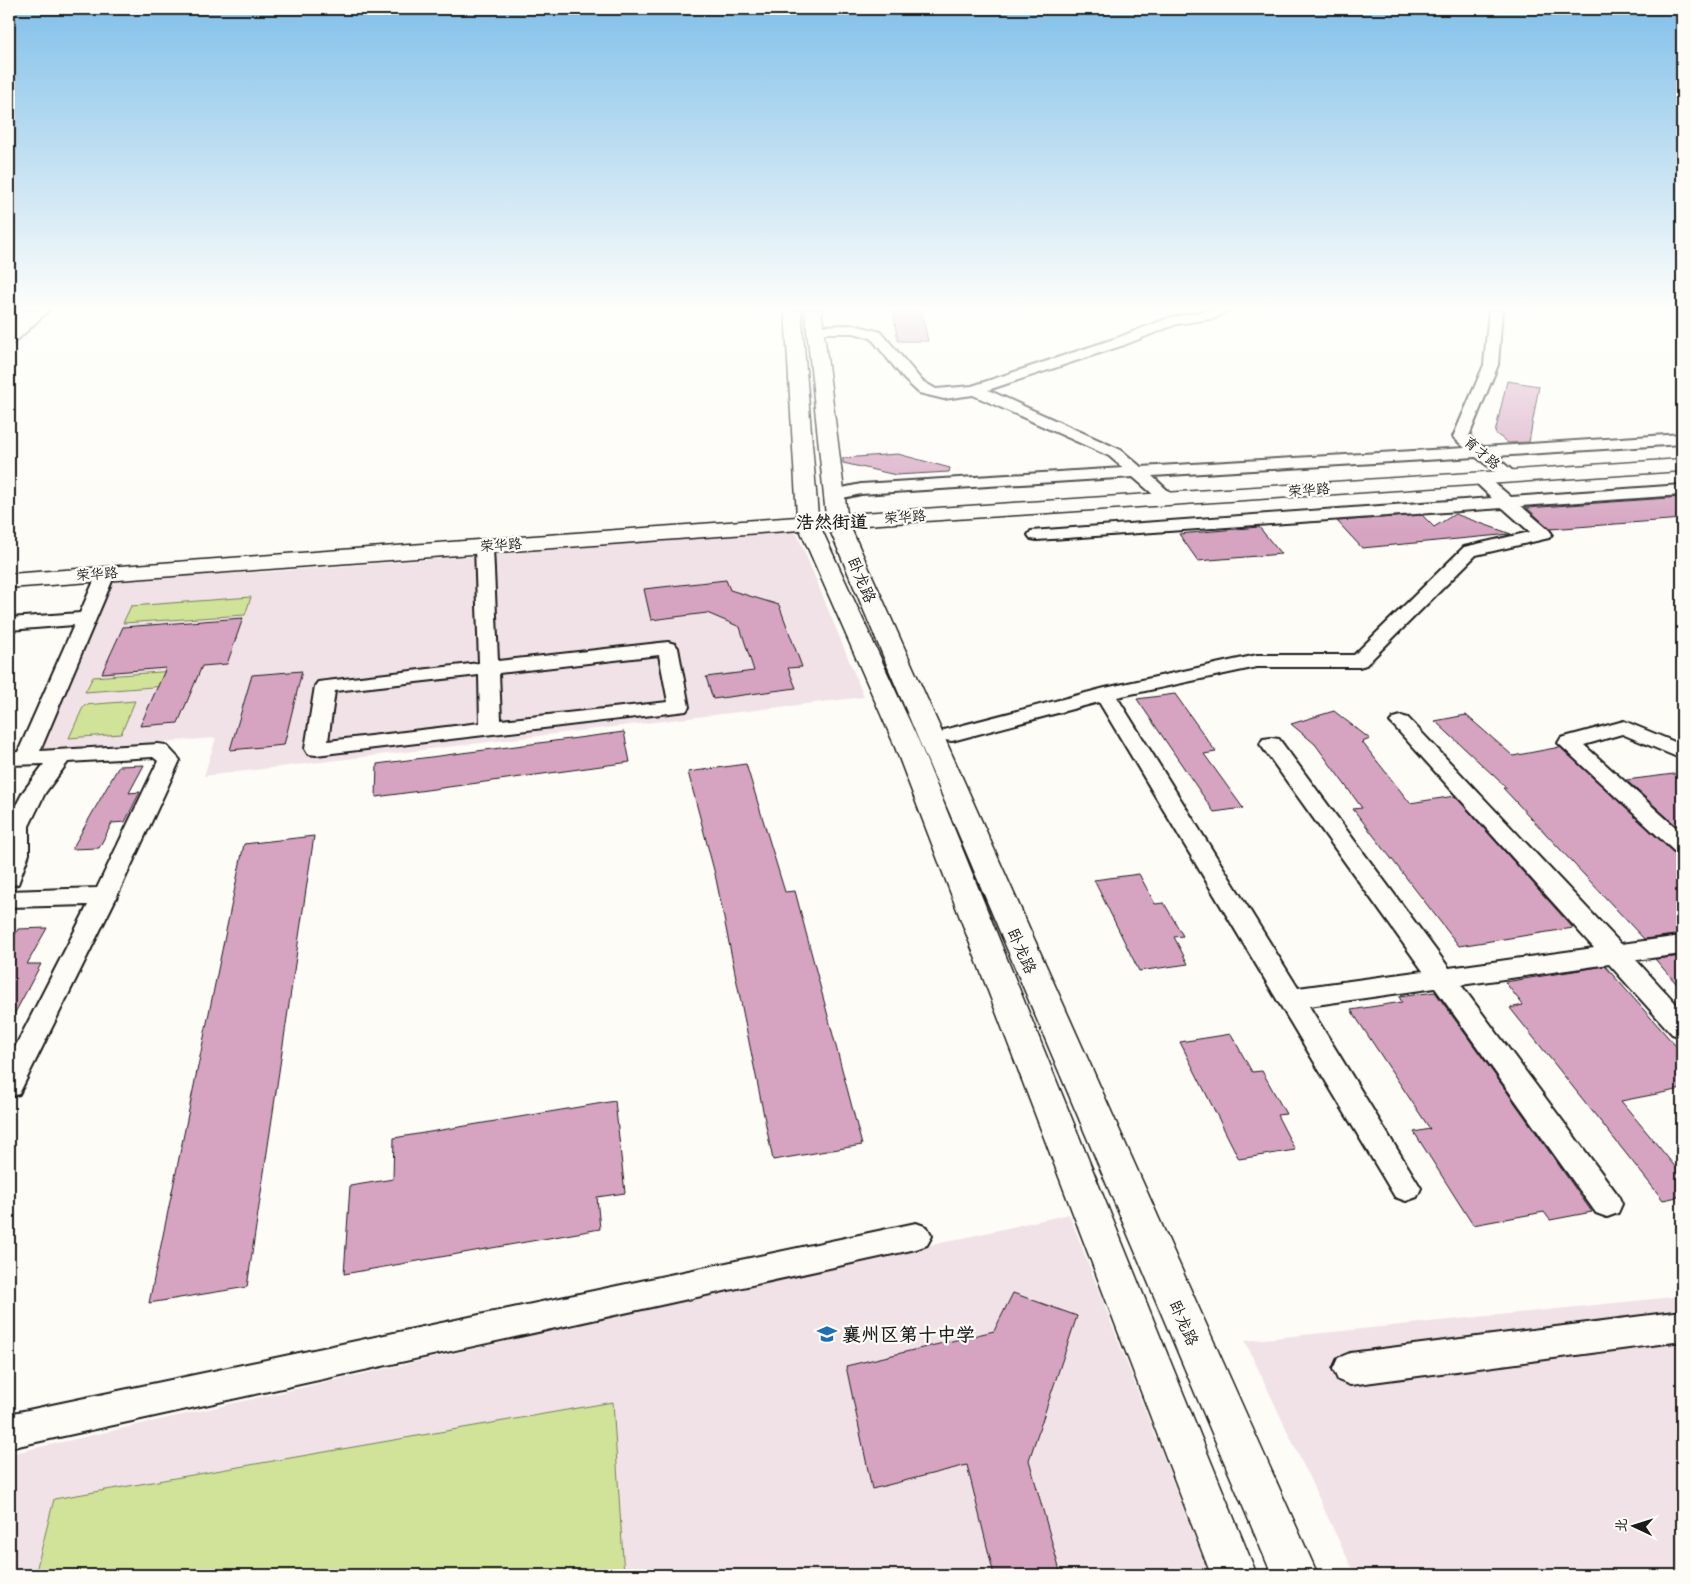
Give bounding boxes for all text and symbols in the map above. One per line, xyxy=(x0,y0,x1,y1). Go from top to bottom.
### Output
street label: 育才路 xyxy=(1460,433,1504,473)
street label: 荣华路 xyxy=(1287,480,1331,500)
street label: 荣华路 xyxy=(883,507,927,527)
district label: 浩然街道 xyxy=(796,511,868,533)
street label: 荣华路 xyxy=(479,535,523,555)
street label: 卧龙路 xyxy=(844,554,880,606)
street label: 荣华路 xyxy=(75,564,119,584)
street label: 卧龙路 xyxy=(1004,925,1040,977)
street label: 卧龙路 xyxy=(1166,1297,1202,1349)
school or university icon: 襄州区第十中学 xyxy=(816,1323,838,1345)
place label: 襄州区第十中学 xyxy=(842,1323,975,1346)
north arrow xyxy=(1608,1502,1658,1552)
text: 北 xyxy=(1613,1518,1630,1533)

